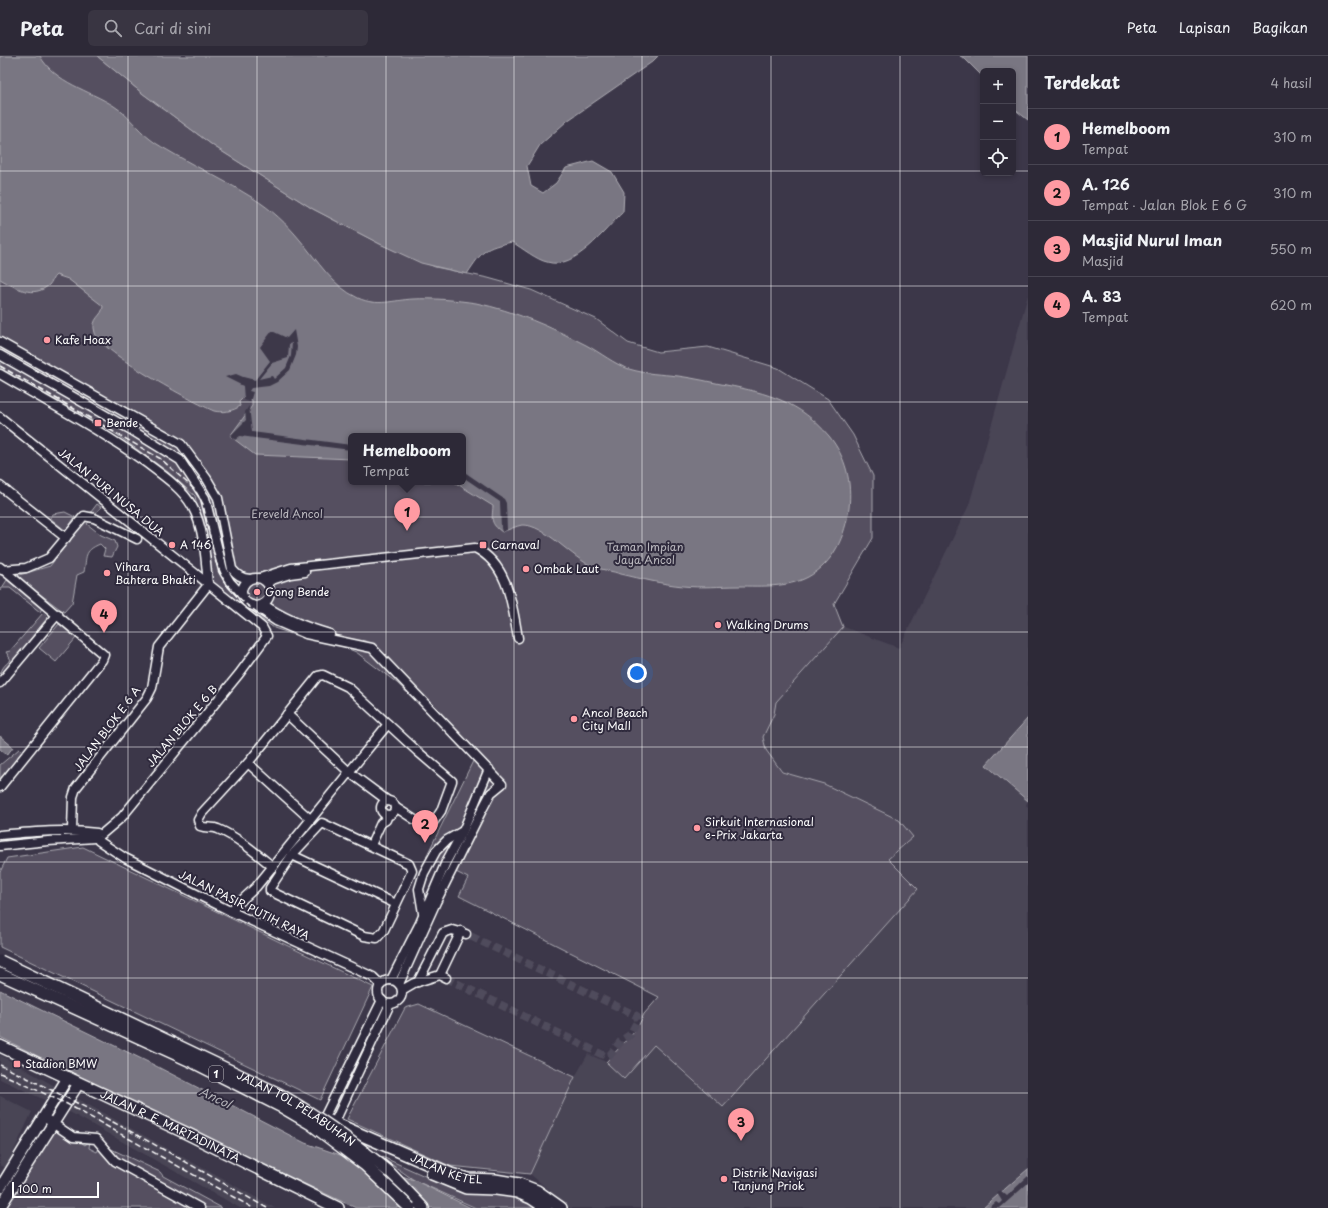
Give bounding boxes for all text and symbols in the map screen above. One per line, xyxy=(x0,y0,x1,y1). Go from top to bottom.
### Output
search box xyxy=(88,10,368,46)
text: Peta xyxy=(20,14,64,42)
text: Cari di sini xyxy=(134,16,211,39)
icon: search xyxy=(102,17,124,39)
text: Peta xyxy=(1127,17,1157,38)
text: Lapisan xyxy=(1179,17,1230,38)
text: Bagikan xyxy=(1252,17,1308,38)
map controls xyxy=(980,68,1016,176)
button: + xyxy=(980,68,1016,104)
text: Terdekat xyxy=(1044,69,1120,95)
text: 4 hasil xyxy=(1270,73,1312,92)
button: − xyxy=(980,104,1016,140)
text: Hemelboom xyxy=(1082,116,1170,139)
text: 1 xyxy=(1054,127,1060,146)
text: 310 m xyxy=(1273,127,1312,146)
text: Tempat xyxy=(1082,139,1128,158)
button: locate xyxy=(980,140,1016,176)
text: A. 126 xyxy=(1082,172,1130,195)
text: 2 xyxy=(1052,183,1062,202)
text: 310 m xyxy=(1273,183,1312,202)
text: Tempat · Jalan Blok E 6 G xyxy=(1082,195,1248,214)
text: Masjid Nurul Iman xyxy=(1082,228,1222,251)
text: 3 xyxy=(1053,239,1061,258)
text: 550 m xyxy=(1270,239,1312,258)
text: Masjid xyxy=(1082,251,1124,270)
text: A. 83 xyxy=(1082,284,1122,307)
text: 4 xyxy=(1053,295,1061,314)
text: 620 m xyxy=(1270,295,1312,314)
text: Tempat xyxy=(1082,307,1128,326)
place label: Kafe Hoax xyxy=(55,331,111,348)
marker: Kafe Hoax xyxy=(42,335,52,345)
place label: Bende xyxy=(106,414,138,431)
marker: Bende xyxy=(93,418,103,428)
popup xyxy=(348,433,466,485)
text: Hemelboom xyxy=(363,438,451,461)
street label: JALAN PURI NUSA DUA xyxy=(55,443,168,540)
text: Tempat xyxy=(363,461,409,480)
pin: 1 xyxy=(394,498,420,531)
park label: Ereveld Ancol xyxy=(251,505,323,522)
place label: A 146 xyxy=(180,536,212,553)
place label: Carnaval xyxy=(491,536,540,553)
park label: Taman Impian Jaya Ancol xyxy=(607,538,683,568)
marker: A 146 xyxy=(167,540,177,550)
marker: Carnaval xyxy=(478,540,488,550)
place label: Vihara Bahtera Bhakti xyxy=(115,558,196,588)
place label: Ombak Laut xyxy=(534,560,600,577)
marker: Ombak Laut xyxy=(521,564,531,574)
marker: Vihara Bahtera Bhakti xyxy=(102,568,112,578)
place label: Gong Bende xyxy=(265,583,329,600)
marker: Gong Bende xyxy=(252,587,262,597)
pin: 4 xyxy=(91,600,117,633)
place label: Walking Drums xyxy=(726,616,809,633)
marker: Walking Drums xyxy=(713,620,723,630)
your location xyxy=(627,663,647,683)
street label: JALAN BLOK E 6 B xyxy=(142,681,221,770)
street label: JALAN BLOK E 6 A xyxy=(69,682,145,775)
place label: Ancol Beach City Mall xyxy=(582,704,648,734)
marker: Ancol Beach City Mall xyxy=(569,714,579,724)
pin: 2 xyxy=(412,810,438,843)
place label: Sirkuit Internasional e-Prix Jakarta xyxy=(705,813,814,843)
marker: Sirkuit Internasional e-Prix Jakarta xyxy=(692,823,702,833)
street label: JALAN PASIR PUTIH RAYA xyxy=(176,865,313,944)
place label: Stadion BMW xyxy=(25,1055,98,1072)
marker: Stadion BMW xyxy=(12,1059,22,1069)
road number: 1 xyxy=(209,1066,223,1082)
street label: JALAN TOL PELABUHAN xyxy=(234,1066,359,1150)
water label: Ancol xyxy=(196,1082,236,1113)
street label: JALAN R. E. MARTADINATA xyxy=(98,1085,243,1166)
pin: 3 xyxy=(728,1108,754,1141)
street label: JALAN KETEL xyxy=(408,1148,483,1188)
place label: Distrik Navigasi Tanjung Priok xyxy=(732,1164,817,1194)
marker: Distrik Navigasi Tanjung Priok xyxy=(719,1174,729,1184)
scale bar xyxy=(12,1180,99,1199)
text: 100 m xyxy=(18,1180,52,1197)

